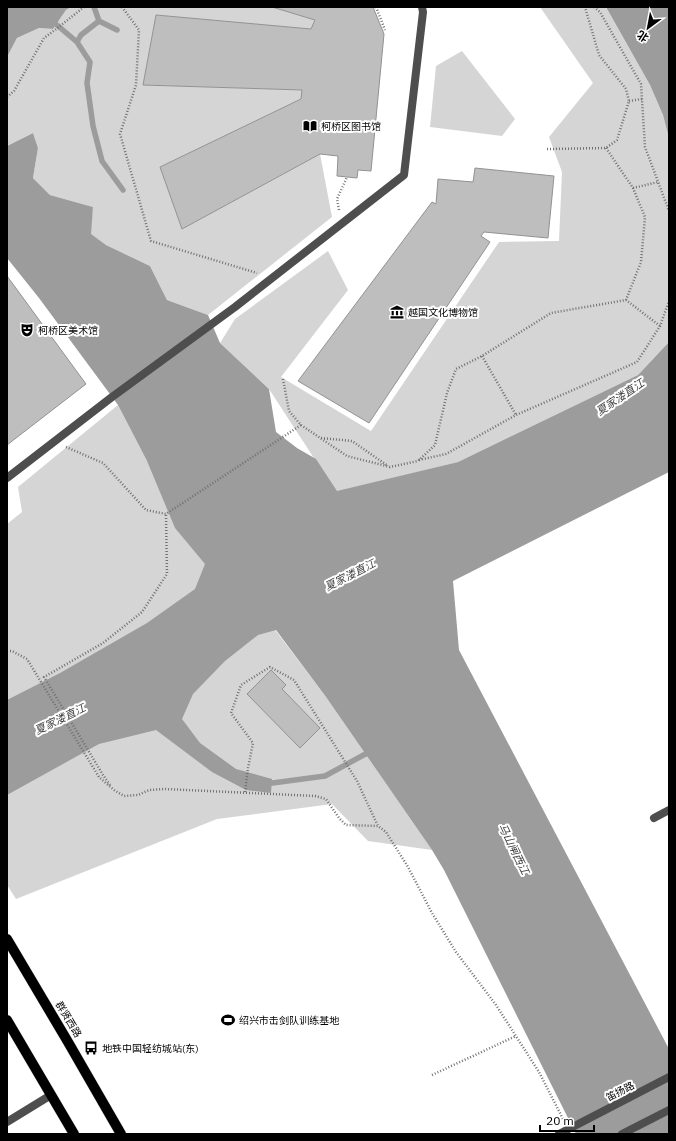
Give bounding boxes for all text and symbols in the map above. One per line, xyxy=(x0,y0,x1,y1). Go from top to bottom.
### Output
north arrow xyxy=(628,8,668,48)
text: 北 xyxy=(634,28,651,45)
library icon: 柯桥区图书馆 xyxy=(302,118,318,134)
place label: 柯桥区图书馆 xyxy=(321,120,381,133)
museum icon: 越国文化博物馆 xyxy=(389,304,405,320)
place label: 越国文化博物馆 xyxy=(408,306,478,319)
theatre icon: 柯桥区美术馆 xyxy=(19,322,35,338)
place label: 柯桥区美术馆 xyxy=(38,324,98,337)
water label: 夏家溇直江 xyxy=(593,375,648,418)
water label: 夏家溇直江 xyxy=(322,556,379,594)
water label: 夏家溇直江 xyxy=(32,700,89,737)
water label: 马山闸西江 xyxy=(496,821,533,878)
street label: 群贤西路 xyxy=(53,999,84,1040)
sports icon: 绍兴市击剑队训练基地 xyxy=(220,1012,236,1028)
place label: 绍兴市击剑队训练基地 xyxy=(239,1014,340,1027)
bus stop icon: 地铁中国轻纺城站(东) xyxy=(83,1040,99,1056)
place label: 地铁中国轻纺城站(东) xyxy=(102,1042,199,1055)
street label: 笛扬路 xyxy=(604,1079,637,1104)
scale bar xyxy=(540,1107,594,1133)
text: 20 m xyxy=(546,1113,574,1128)

